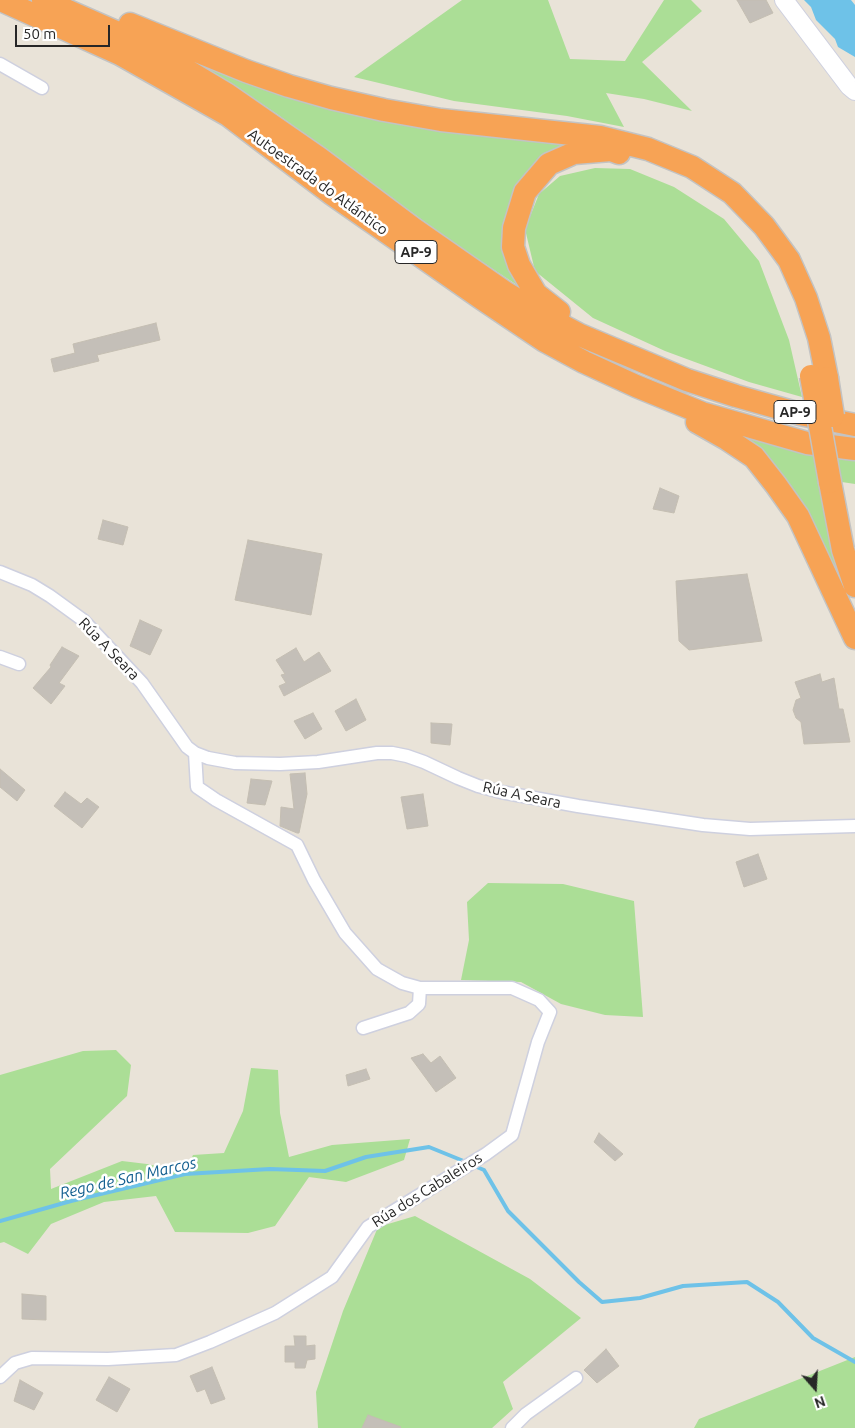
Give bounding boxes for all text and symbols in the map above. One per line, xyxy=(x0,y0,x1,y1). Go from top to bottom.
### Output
scale bar xyxy=(18,15,112,47)
text: 50 m xyxy=(23,25,56,42)
street label: Autoestrada do Atlántico xyxy=(244,125,392,239)
road number: AP-9 xyxy=(395,240,437,264)
road number: AP-9 xyxy=(774,401,816,424)
street label: Rúa A Seara xyxy=(75,614,143,684)
street label: Rúa A Seara xyxy=(481,778,563,812)
street label: Rúa dos Cabaleiros xyxy=(368,1149,486,1231)
water label: Rego de San Marcos xyxy=(58,1153,198,1203)
north arrow xyxy=(790,1363,840,1413)
text: N xyxy=(812,1393,827,1411)

